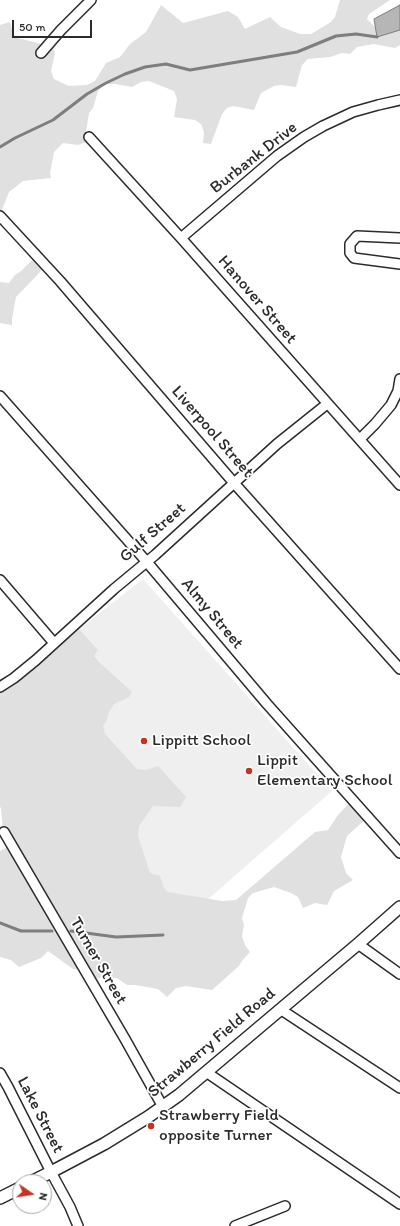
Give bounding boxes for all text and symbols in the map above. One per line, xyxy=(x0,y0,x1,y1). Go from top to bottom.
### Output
scale bar xyxy=(14,12,94,38)
text: 50 m xyxy=(19,20,45,34)
street label: Burbank Drive xyxy=(206,118,302,198)
street label: Hanover Street xyxy=(213,252,301,348)
street label: Liverpool Street xyxy=(167,382,257,482)
street label: Gulf Street xyxy=(116,499,190,567)
street label: Almy Street xyxy=(176,574,248,654)
place label: Lippitt School xyxy=(152,731,251,751)
marker: Lippitt School xyxy=(139,736,149,746)
place label: Lippit Elementary School xyxy=(257,751,393,791)
marker: Lippit Elementary School xyxy=(244,766,254,776)
street label: Turner Street xyxy=(65,914,131,1008)
street label: Strawberry Field Road xyxy=(144,984,280,1102)
street label: Lake Street xyxy=(12,1073,68,1157)
place label: Strawberry Field opposite Turner xyxy=(159,1106,279,1146)
marker: Strawberry Field opposite Turner xyxy=(146,1121,156,1131)
north arrow xyxy=(12,1174,52,1214)
text: N xyxy=(36,1192,50,1202)

